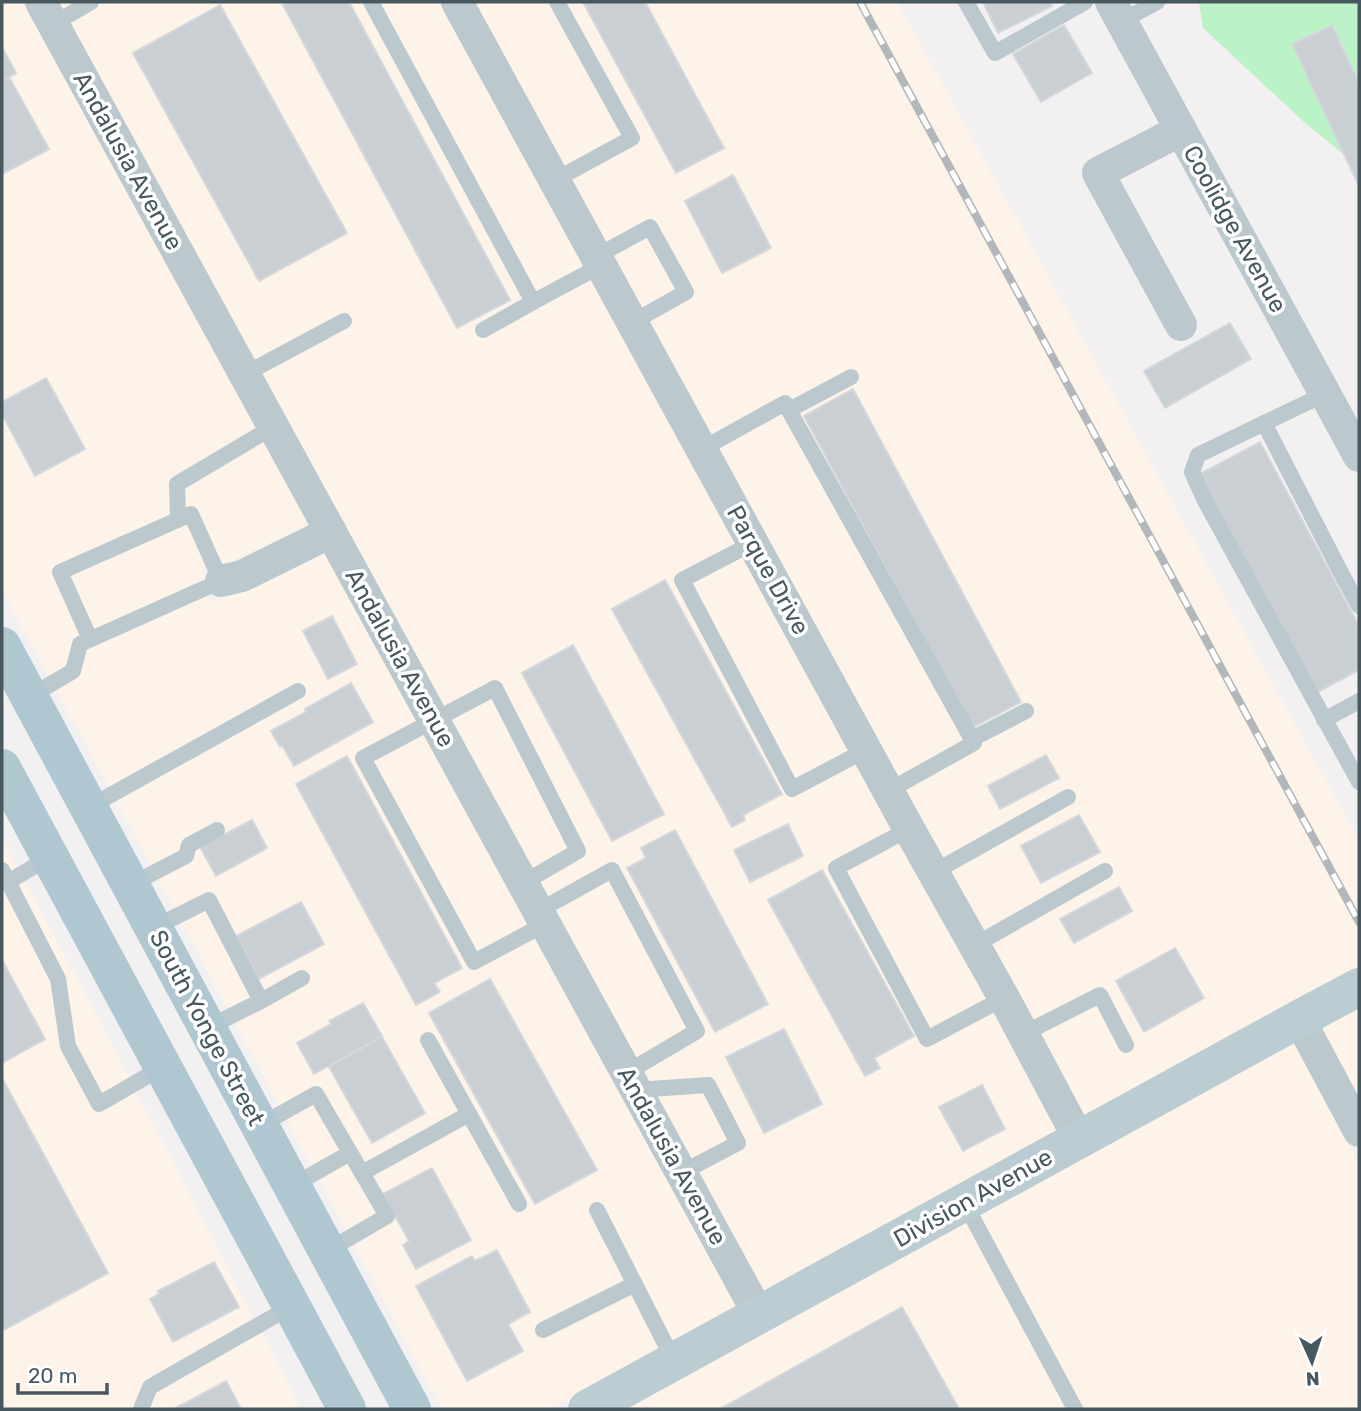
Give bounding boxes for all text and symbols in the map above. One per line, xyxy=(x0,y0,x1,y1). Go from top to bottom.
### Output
street label: Andalusia Avenue xyxy=(68,67,188,255)
street label: Coolidge Avenue xyxy=(1178,141,1292,317)
street label: Parque Drive xyxy=(721,501,815,639)
street label: Andalusia Avenue xyxy=(340,564,460,752)
street label: South Yonge Street xyxy=(144,926,270,1130)
street label: Andalusia Avenue xyxy=(612,1062,732,1250)
street label: Division Avenue xyxy=(889,1143,1057,1253)
north arrow xyxy=(1277,1327,1347,1397)
scale bar xyxy=(18,1352,107,1396)
text: 20 m xyxy=(28,1363,77,1388)
text: N xyxy=(1305,1367,1320,1390)

